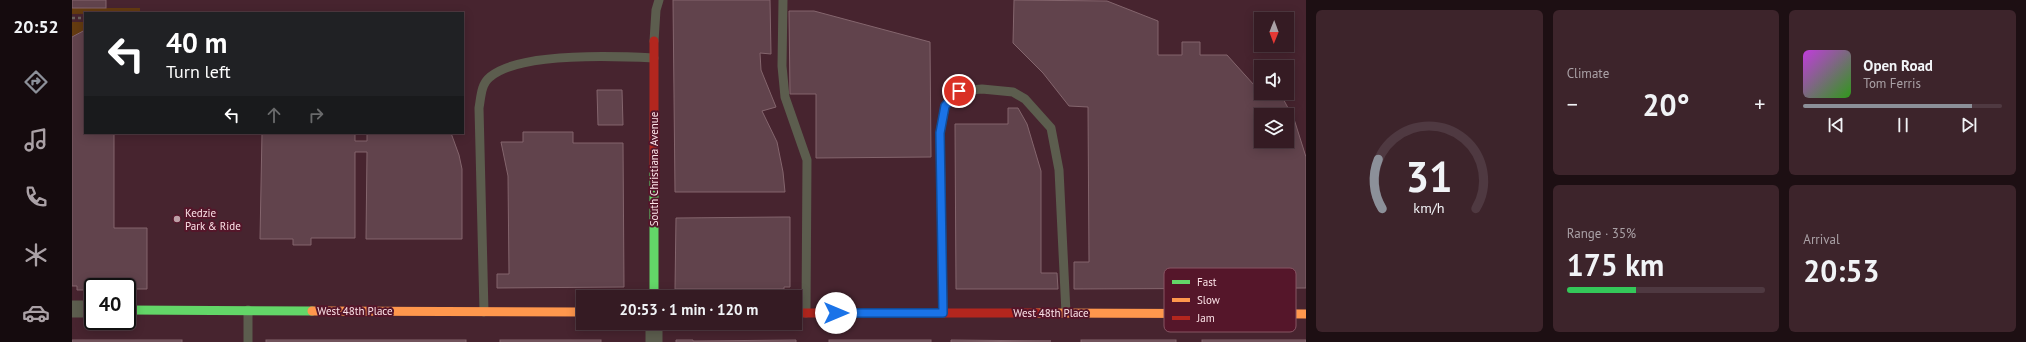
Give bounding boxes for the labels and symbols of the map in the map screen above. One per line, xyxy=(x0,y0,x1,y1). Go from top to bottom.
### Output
north arrow xyxy=(1254,12,1294,52)
pin xyxy=(942,74,976,108)
street label: South Christiana Avenue xyxy=(647,111,661,226)
place label: Kedzie Park & Ride xyxy=(185,206,241,233)
marker: Kedzie Park & Ride xyxy=(172,214,182,224)
legend xyxy=(1164,268,1296,332)
text: Fast xyxy=(1197,275,1217,289)
speed limit sign: 40 xyxy=(84,278,136,330)
position arrow xyxy=(815,292,857,334)
text: Slow xyxy=(1197,293,1220,307)
street label: West 48th Place xyxy=(317,304,393,318)
street label: West 48th Place xyxy=(1013,306,1089,320)
text: Jam xyxy=(1196,311,1215,325)

